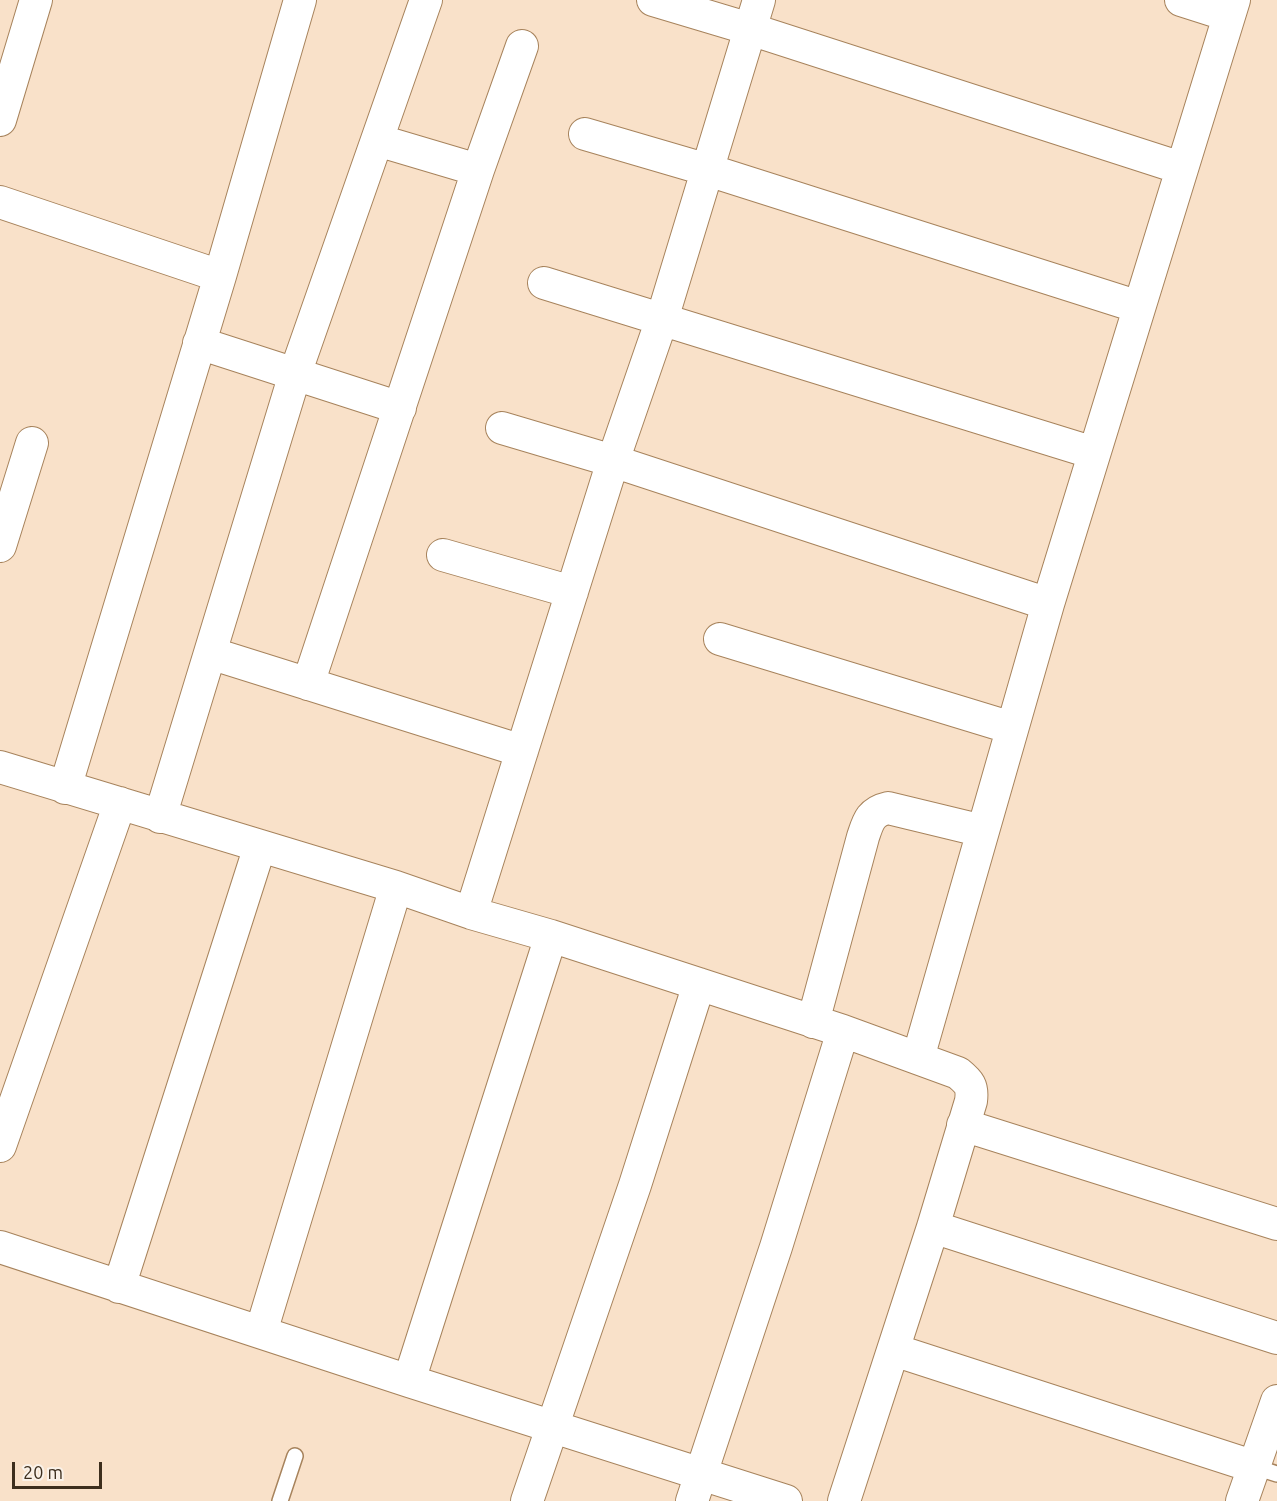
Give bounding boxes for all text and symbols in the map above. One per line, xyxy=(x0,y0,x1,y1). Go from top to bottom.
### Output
scale bar xyxy=(15,1450,105,1488)
text: 20 m xyxy=(23,1462,63,1482)

